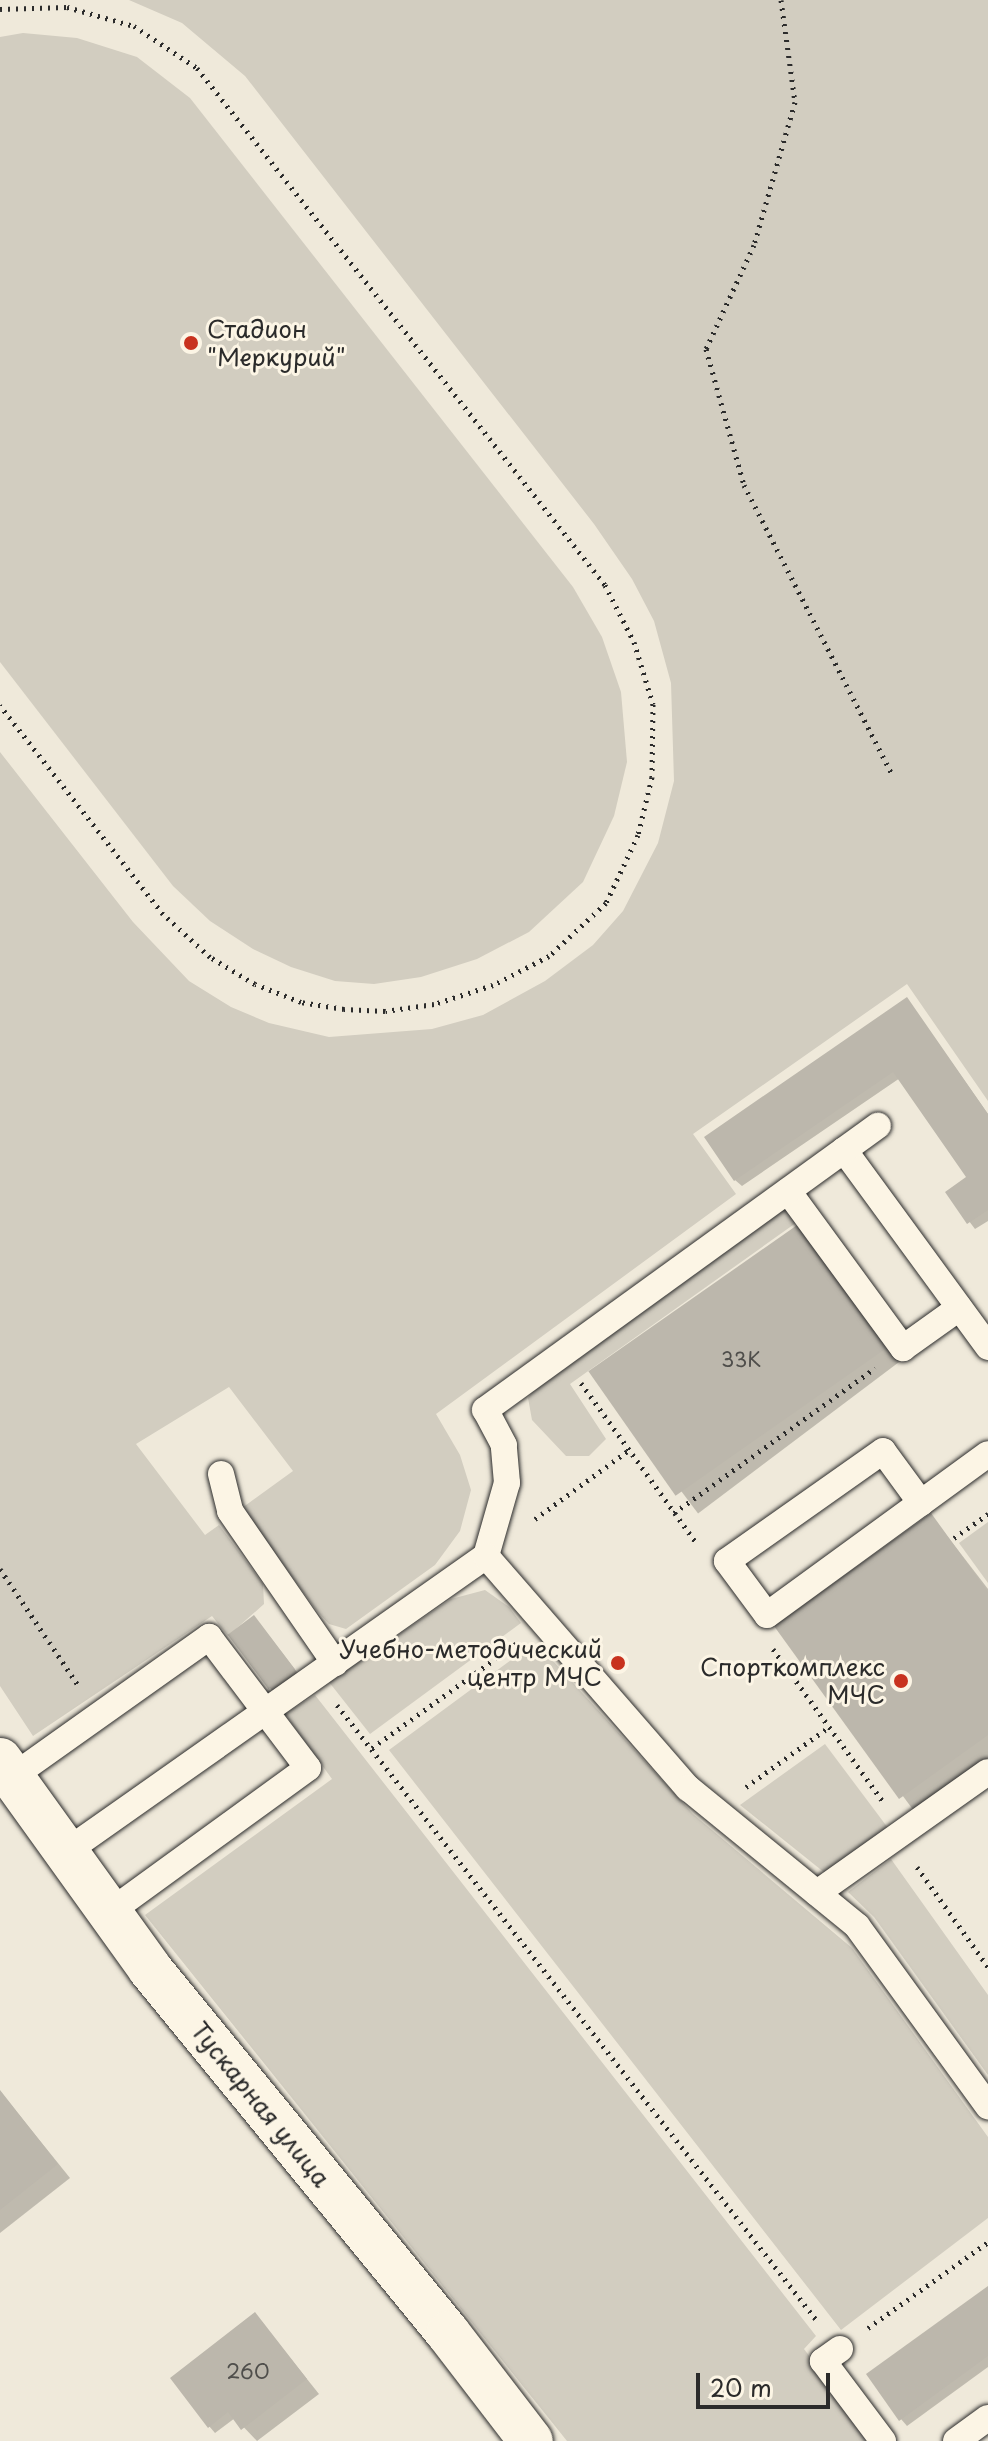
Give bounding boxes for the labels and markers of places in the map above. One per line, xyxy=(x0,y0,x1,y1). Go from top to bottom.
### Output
place label: Стадион "Меркурий" xyxy=(207,315,346,371)
marker: Стадион "Меркурий" xyxy=(182,334,200,352)
place label: Учебно-методический центр МЧС xyxy=(339,1635,602,1691)
place label: Спорткомплекс МЧС xyxy=(700,1653,885,1709)
marker: Учебно-методический центр МЧС xyxy=(609,1654,627,1672)
marker: Спорткомплекс МЧС xyxy=(892,1672,910,1690)

